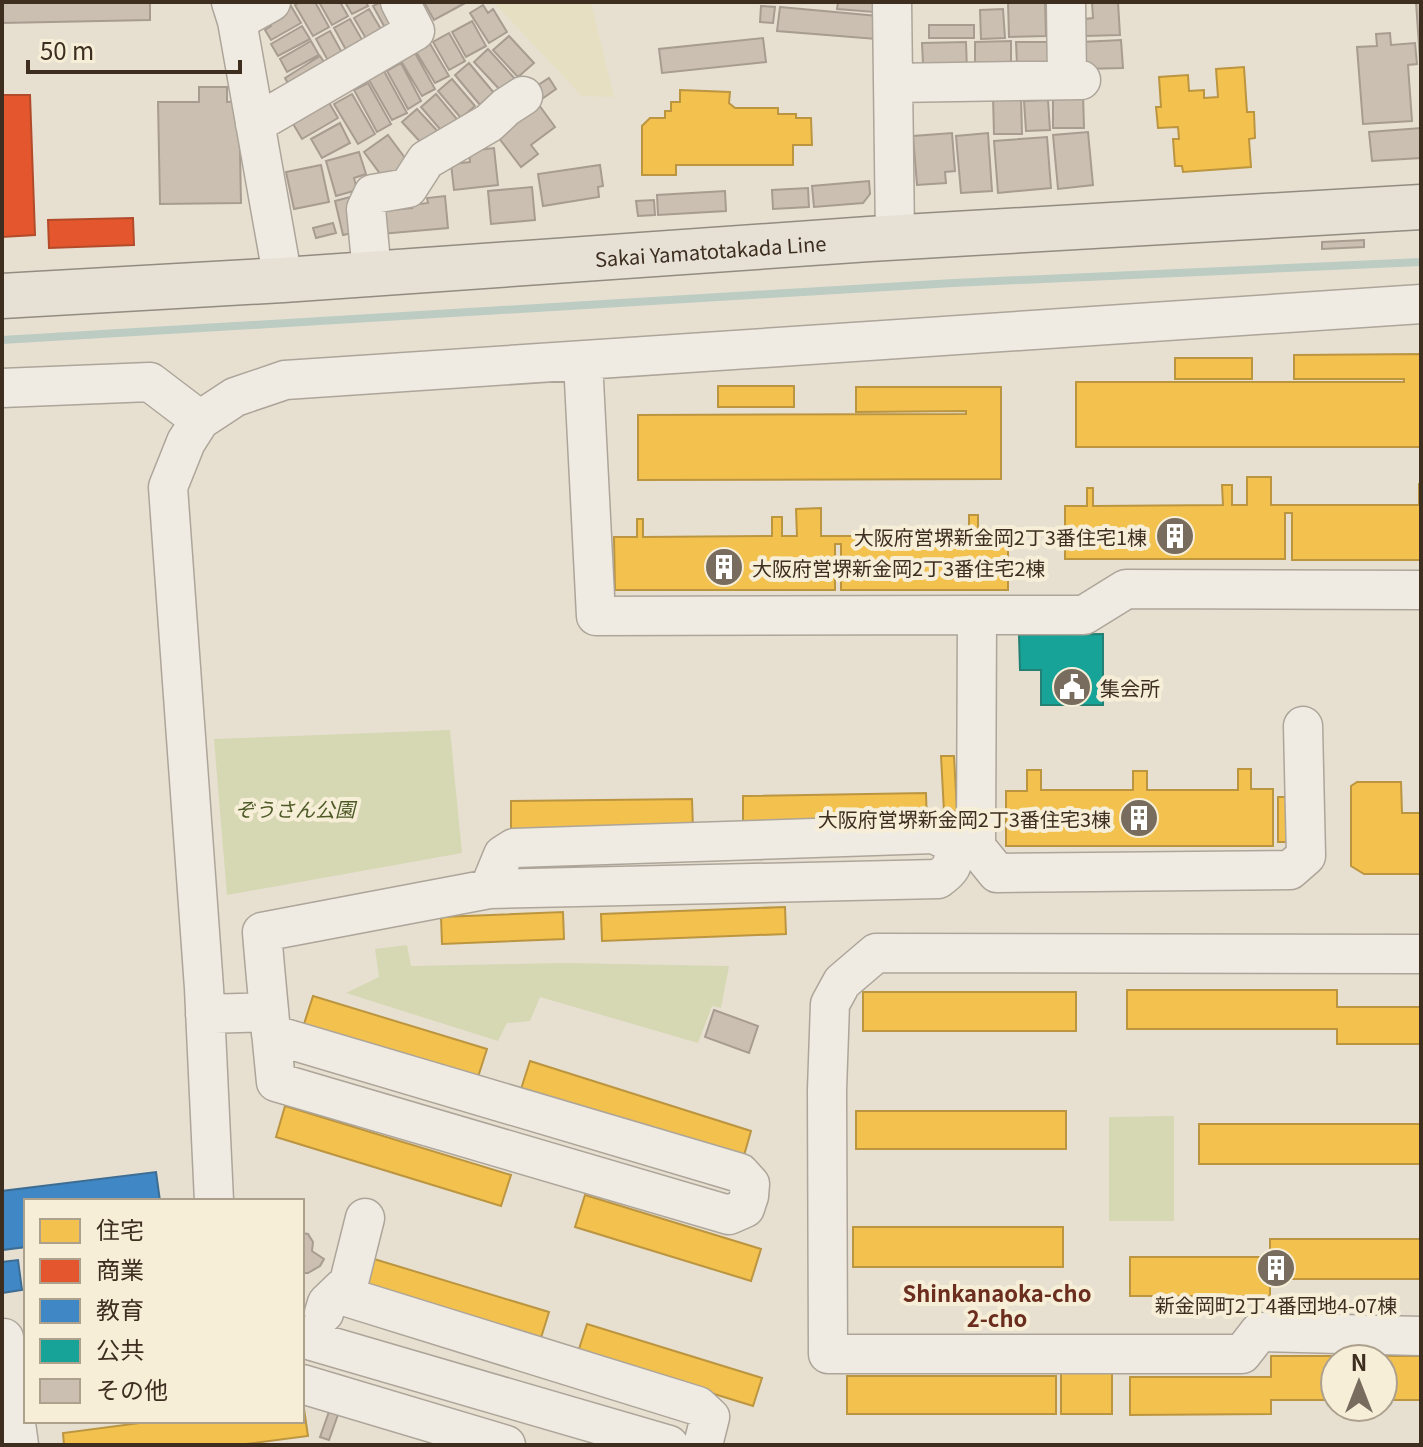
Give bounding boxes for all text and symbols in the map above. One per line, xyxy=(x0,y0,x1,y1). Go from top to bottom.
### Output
scale bar xyxy=(28,24,240,74)
text: 50 m xyxy=(40,32,94,67)
street label: Sakai Yamatotakada Line xyxy=(594,228,827,273)
building icon: 大阪府営堺新金岡2丁3番住宅1棟 xyxy=(1154,515,1196,557)
place label: 大阪府営堺新金岡2丁3番住宅1棟 xyxy=(854,522,1147,551)
building icon: 大阪府営堺新金岡2丁3番住宅2棟 xyxy=(703,546,745,588)
place label: 大阪府営堺新金岡2丁3番住宅2棟 xyxy=(752,553,1045,582)
public building icon: 集会所 xyxy=(1051,666,1093,708)
place label: 集会所 xyxy=(1100,673,1160,702)
park label: ぞうさん公園 xyxy=(235,794,358,823)
building icon: 大阪府営堺新金岡2丁3番住宅3棟 xyxy=(1118,797,1160,839)
place label: 大阪府営堺新金岡2丁3番住宅3棟 xyxy=(818,804,1111,833)
legend xyxy=(24,1199,304,1423)
text: 住宅 xyxy=(96,1211,144,1246)
building icon: 新金岡町2丁4番団地4-07棟 xyxy=(1255,1247,1297,1289)
text: 商業 xyxy=(96,1251,144,1286)
district label: Shinkanaoka-cho 2-cho xyxy=(903,1276,1091,1333)
place label: 新金岡町2丁4番団地4-07棟 xyxy=(1155,1290,1397,1319)
text: 教育 xyxy=(96,1291,144,1326)
text: 公共 xyxy=(96,1331,144,1366)
north arrow xyxy=(1319,1343,1399,1423)
text: N xyxy=(1351,1345,1367,1377)
text: その他 xyxy=(96,1371,168,1406)

